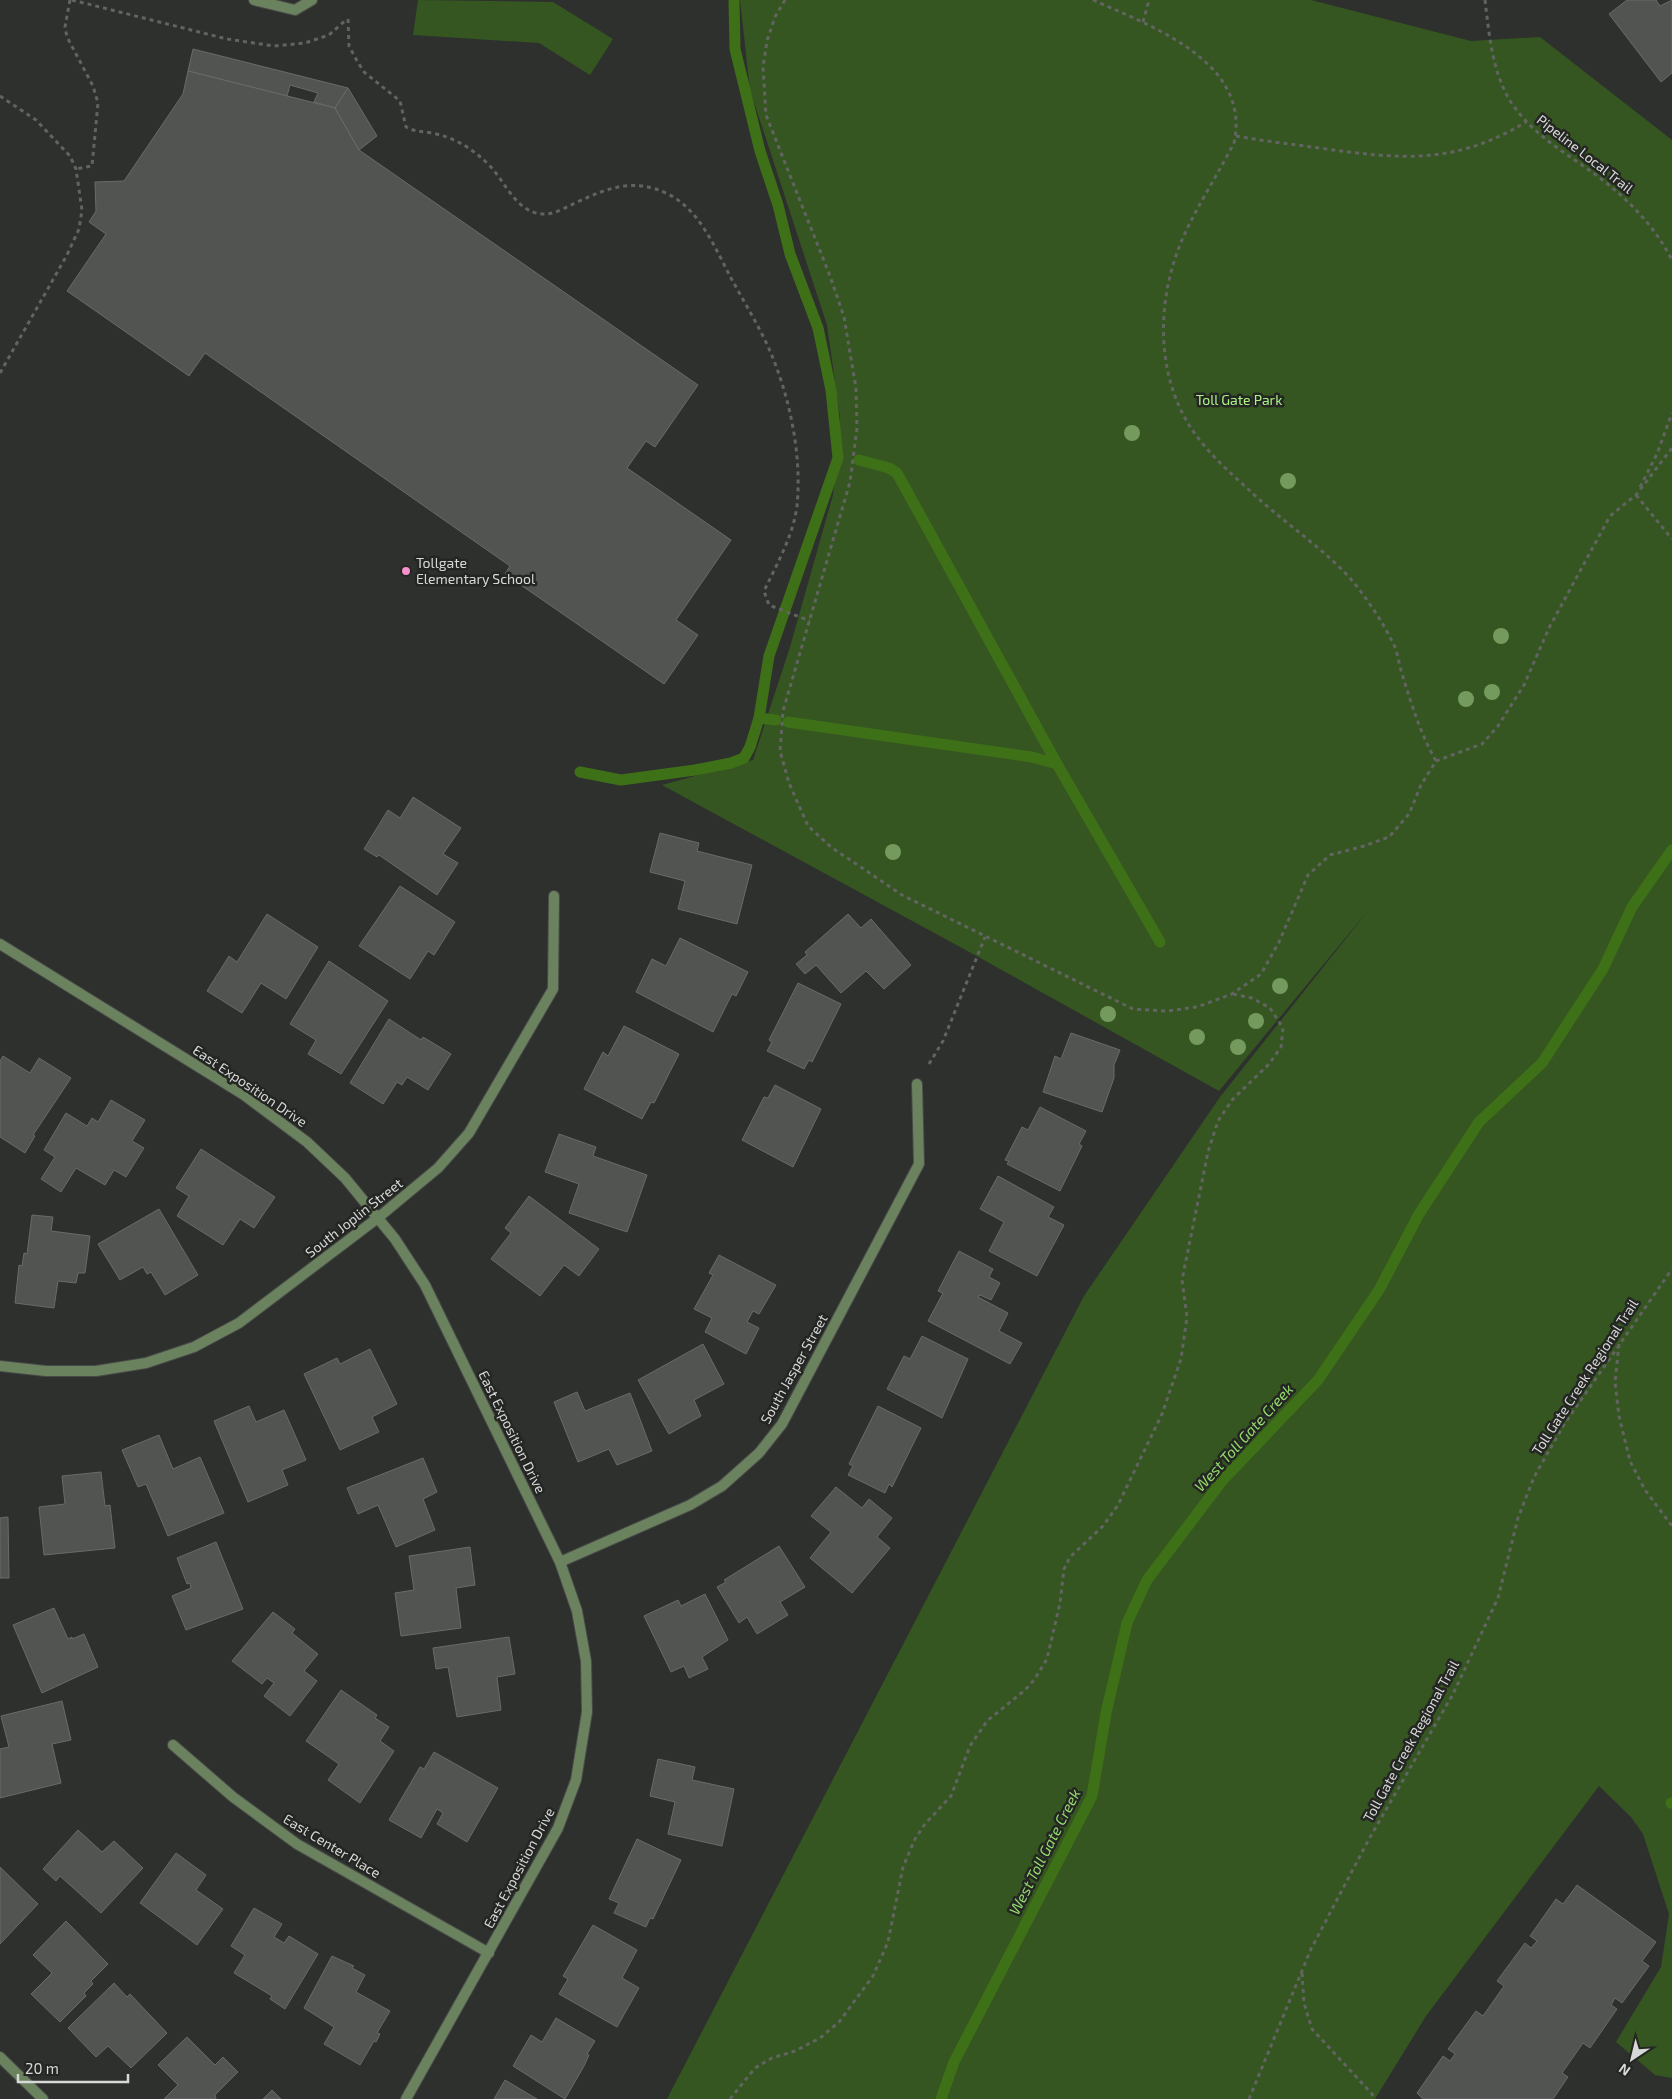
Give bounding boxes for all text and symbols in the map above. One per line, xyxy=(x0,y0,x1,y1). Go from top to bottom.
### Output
street label: Pipeline Local Trail xyxy=(1534,111,1638,197)
park label: Toll Gate Park xyxy=(1196,391,1282,408)
place label: Tollgate Elementary School xyxy=(416,554,536,587)
marker: Tollgate Elementary School xyxy=(400,565,412,577)
street label: East Exposition Drive xyxy=(190,1041,311,1130)
street label: South Joplin Street xyxy=(302,1174,406,1261)
street label: Toll Gate Creek Regional Trail xyxy=(1528,1295,1642,1458)
street label: South Jasper Street xyxy=(756,1311,831,1427)
street label: East Exposition Drive xyxy=(475,1368,550,1496)
water label: West Toll Gate Creek xyxy=(1190,1380,1296,1495)
street label: Toll Gate Creek Regional Trail xyxy=(1359,1656,1463,1825)
water label: West Toll Gate Creek xyxy=(1005,1786,1084,1917)
street label: East Exposition Drive xyxy=(480,1805,558,1931)
street label: East Center Place xyxy=(281,1810,384,1881)
north arrow xyxy=(1607,2034,1657,2084)
scale bar xyxy=(18,2052,128,2084)
text: 20 m xyxy=(25,2059,59,2077)
text: N xyxy=(1615,2060,1633,2080)

